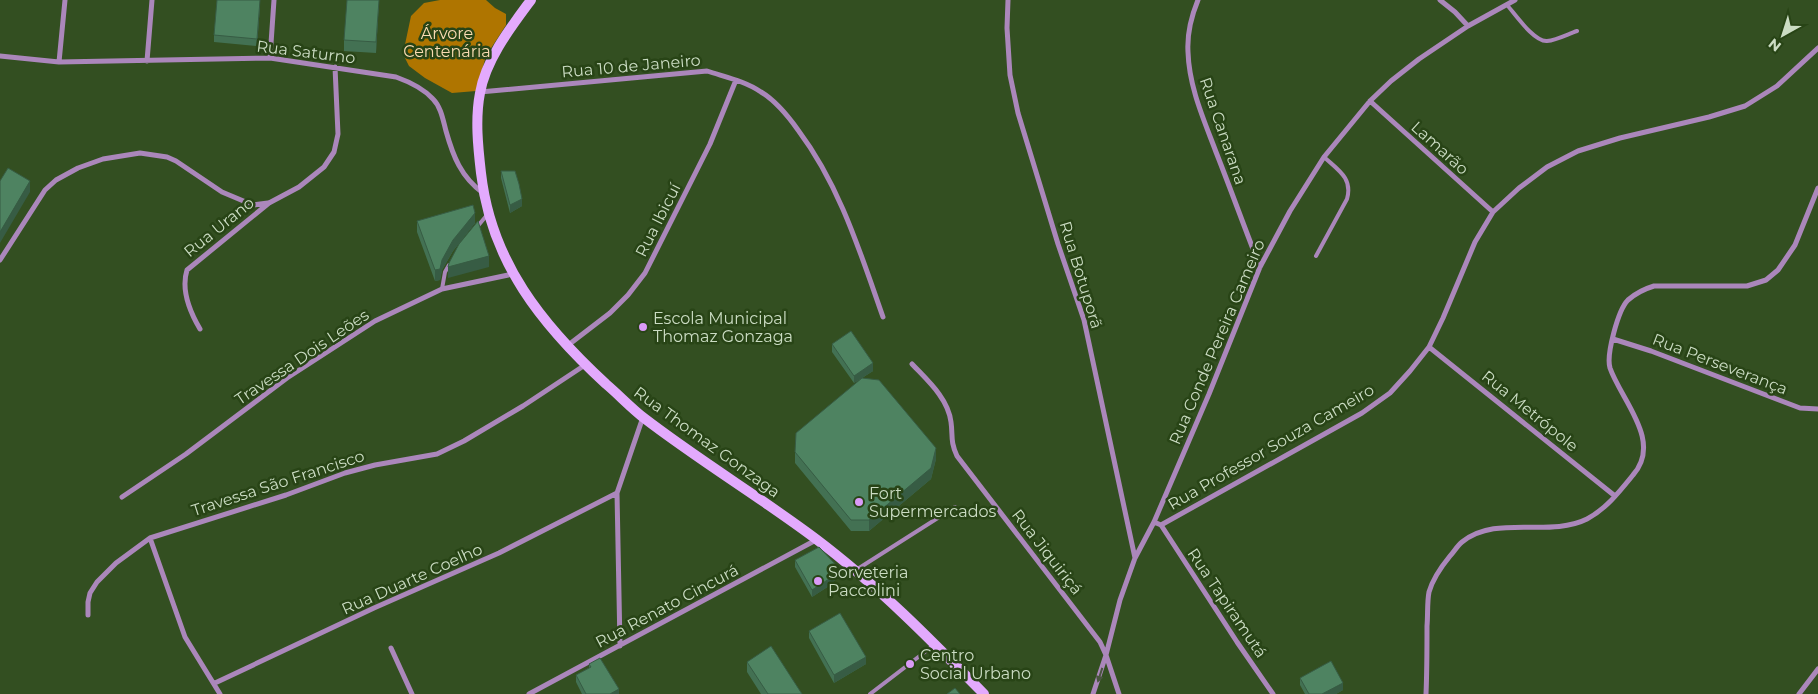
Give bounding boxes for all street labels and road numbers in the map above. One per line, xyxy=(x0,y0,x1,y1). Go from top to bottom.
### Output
street label: Rua Saturno xyxy=(255,37,357,67)
street label: Rua 10 de Janeiro xyxy=(561,50,701,82)
street label: Rua Canarana xyxy=(1196,75,1250,187)
street label: Lamarão xyxy=(1407,117,1473,179)
street label: Rua Ibicuí xyxy=(631,179,685,260)
street label: Rua Urano xyxy=(180,193,258,261)
street label: Rua Botuporã xyxy=(1056,219,1106,331)
street label: Rua Conde Pereira Cameiro xyxy=(1165,237,1269,447)
street label: Travessa Dois Leões xyxy=(231,305,373,409)
street label: Rua Perseverança xyxy=(1650,329,1790,399)
street label: Rua Metrópole xyxy=(1478,366,1582,456)
street label: Rua Professor Souza Cameiro xyxy=(1165,380,1377,514)
street label: Rua Thomaz Gonzaga xyxy=(630,383,784,501)
street label: Travessa São Francisco xyxy=(189,446,367,520)
street label: Rua Jiquiriçá xyxy=(1008,505,1086,599)
street label: Rua Duarte Coelho xyxy=(339,539,485,619)
street label: Rua Tapiramutá xyxy=(1183,545,1271,661)
street label: Rua Renato Cincurá xyxy=(592,560,742,652)

